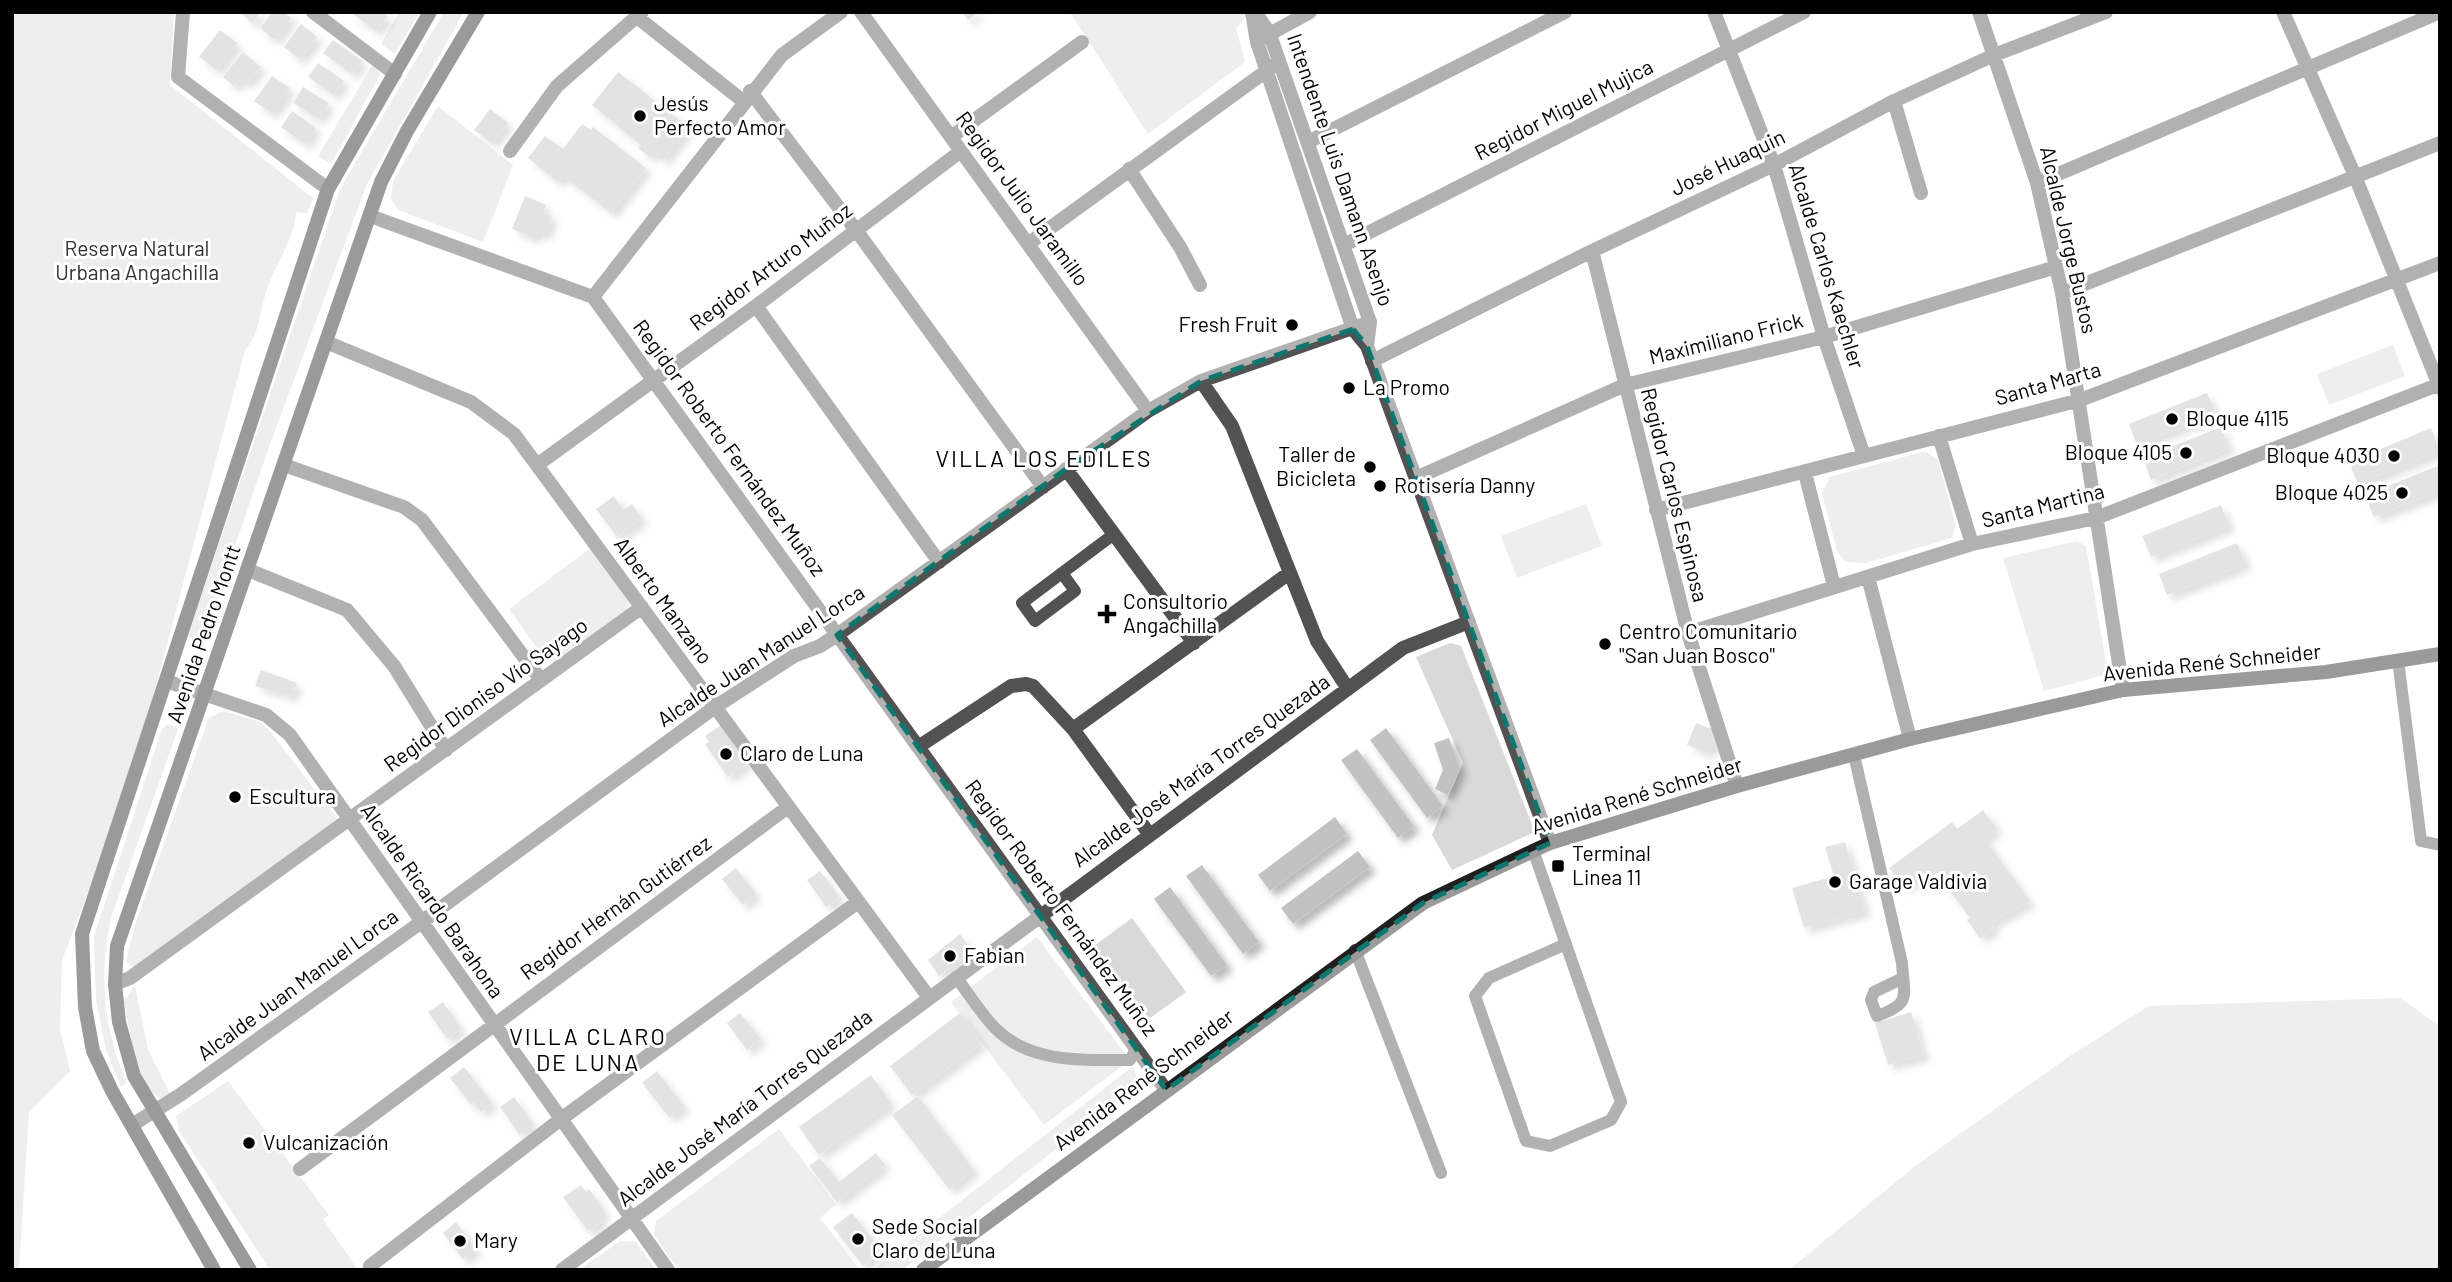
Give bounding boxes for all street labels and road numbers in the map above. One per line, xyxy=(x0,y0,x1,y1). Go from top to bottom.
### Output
street label: Intendente Luis Damann Asenjo xyxy=(1283,30,1400,309)
street label: Regidor Miguel Mujica xyxy=(1470,53,1657,164)
street label: Regidor Julio Jaramillo xyxy=(952,106,1095,290)
street label: José Huaquin xyxy=(1666,123,1789,200)
street label: Alcalde Jorge Bustos xyxy=(2036,144,2103,336)
street label: Alcalde Carlos Kaechler xyxy=(1784,160,1871,371)
street label: Regidor Arturo Muñoz xyxy=(684,197,856,335)
street label: Maximiliano Frick xyxy=(1646,306,1805,369)
street label: Regidor Roberto Fernández Muñoz xyxy=(629,314,832,580)
street label: Santa Marta xyxy=(1992,356,2103,410)
street label: Regidor Carlos Espinosa xyxy=(1637,385,1714,604)
street label: Santa Martina xyxy=(1979,477,2107,532)
street label: Alberto Manzano xyxy=(610,532,719,668)
street label: Avenida Pedro Montt xyxy=(160,541,245,726)
street label: Alcalde Juan Manuel Lorca xyxy=(652,578,868,731)
street label: Regidor Dioniso Vío Sayago xyxy=(378,611,592,776)
street label: Avenida René Schneider xyxy=(2102,638,2322,685)
street label: Alcalde José María Torres Quezada xyxy=(1067,668,1334,872)
street label: Avenida René Schneider xyxy=(1528,750,1745,839)
street label: Regidor Roberto Fernández Muñoz xyxy=(961,774,1164,1040)
street label: Alcalde Ricardo Barahona xyxy=(356,798,510,1002)
street label: Regidor Hernán Gutiérrez xyxy=(515,829,715,984)
street label: Alcalde Juan Manuel Lorca xyxy=(192,903,402,1065)
street label: Alcalde José María Torres Quezada xyxy=(612,1003,876,1211)
street label: Avenida René Schneider xyxy=(1048,1003,1238,1155)

